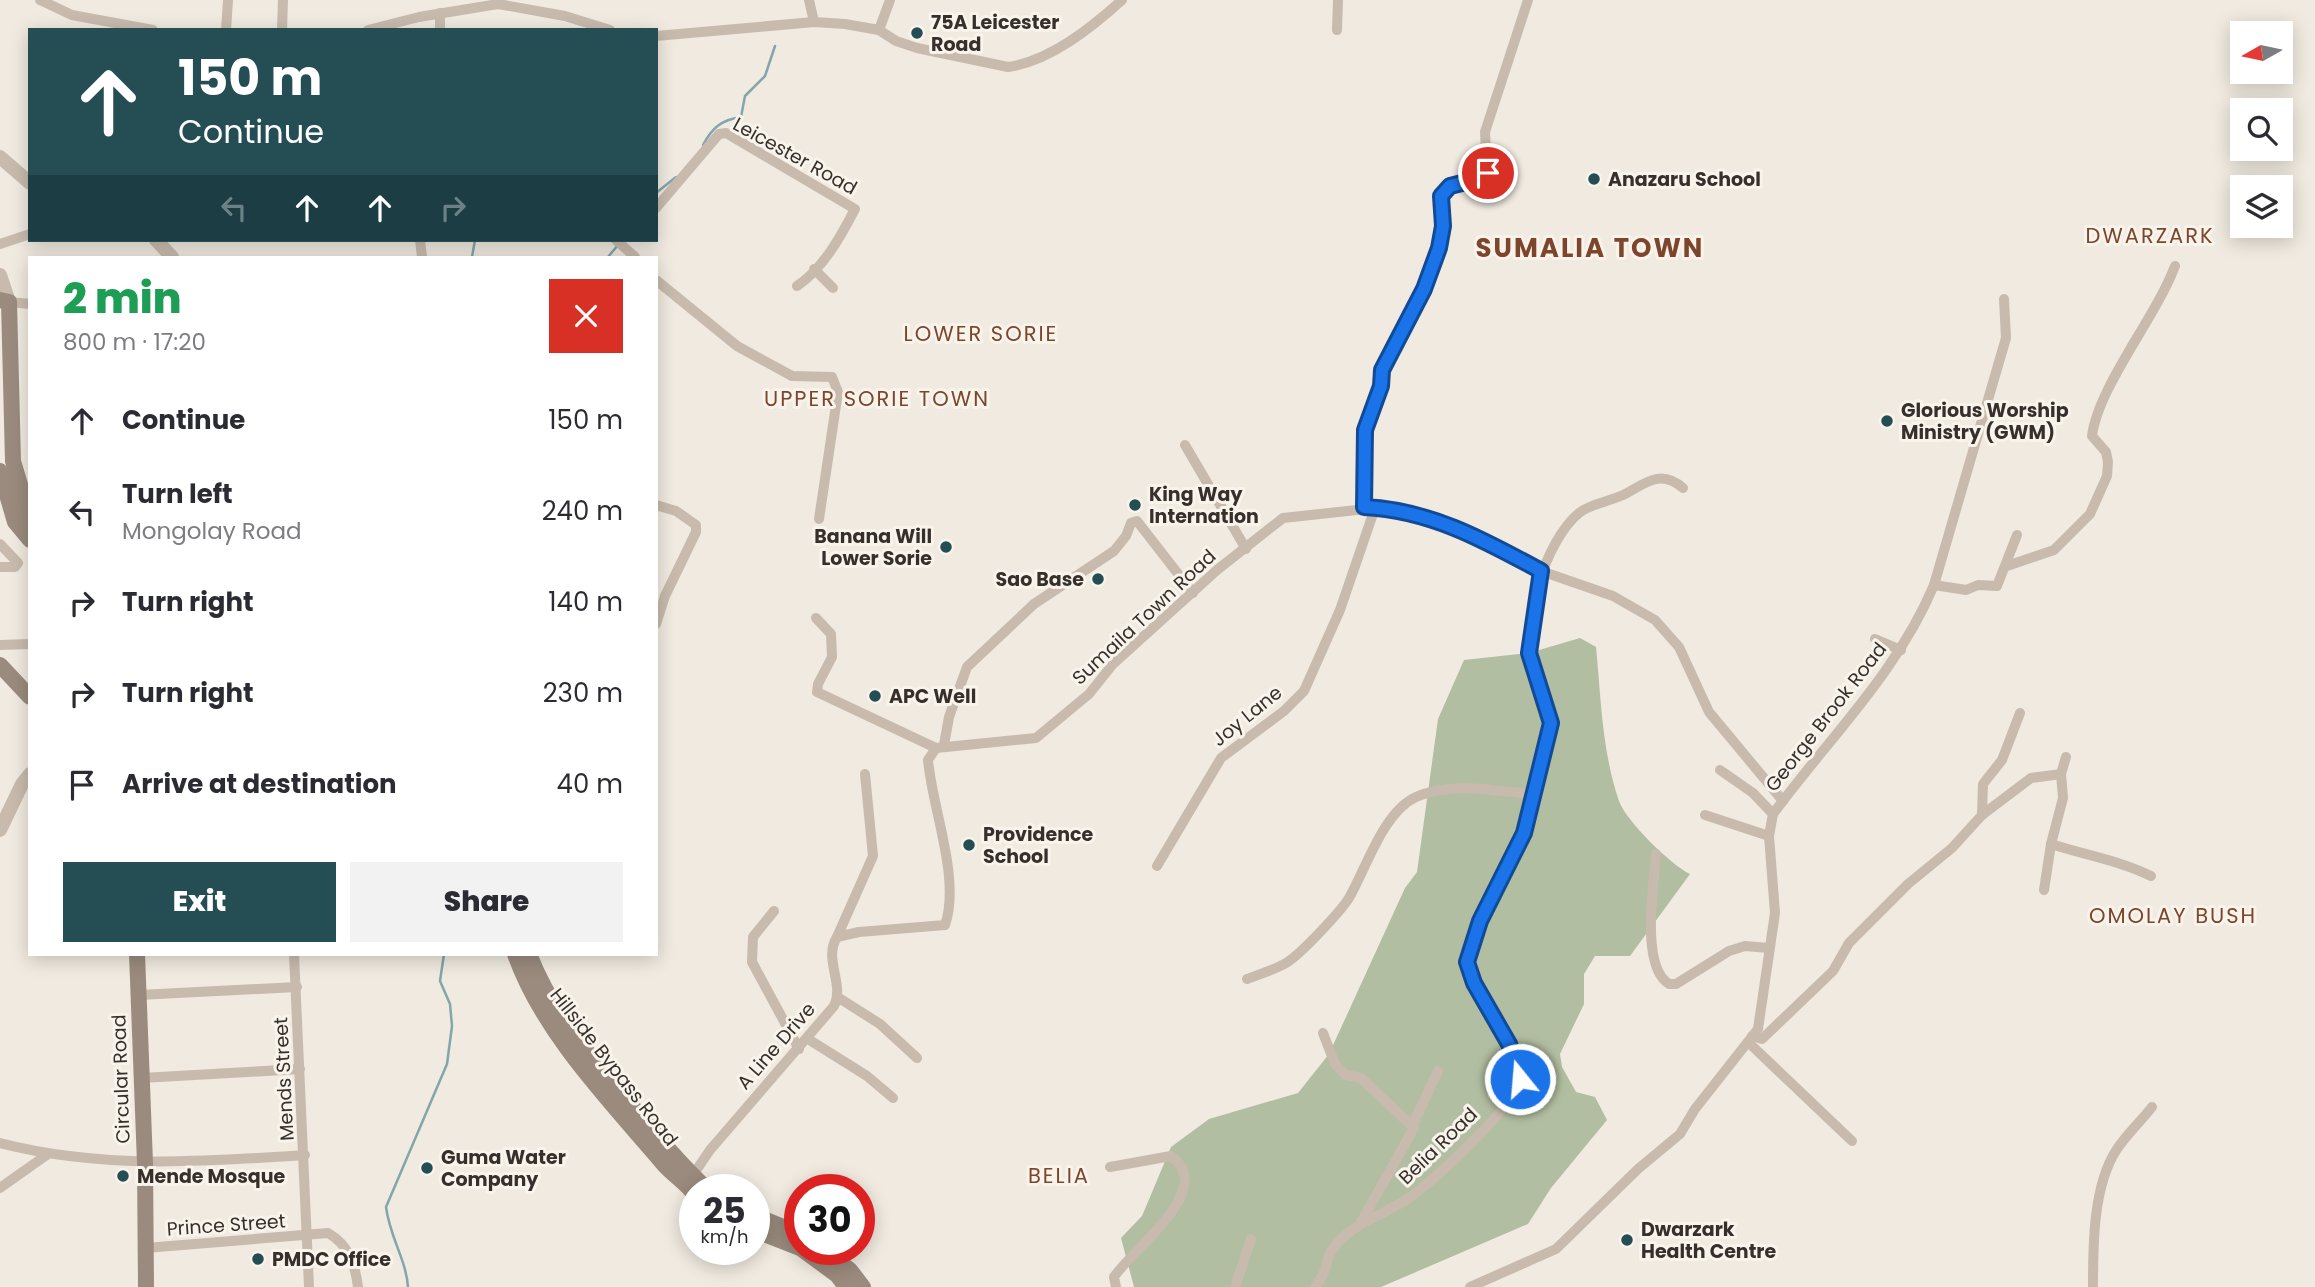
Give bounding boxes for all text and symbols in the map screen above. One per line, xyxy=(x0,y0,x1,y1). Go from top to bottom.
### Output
place label: 75A Leicester Road xyxy=(931,9,1059,58)
north arrow xyxy=(2230,21,2292,84)
map controls xyxy=(2230,21,2293,238)
marker: 75A Leicester Road xyxy=(909,25,925,41)
text: 150 m xyxy=(178,44,323,112)
icon: ahead xyxy=(63,56,154,147)
button: search xyxy=(2230,98,2293,161)
text: Continue xyxy=(178,109,324,154)
street label: Leicester Road xyxy=(728,111,862,201)
pin xyxy=(1458,143,1518,203)
icon: arrive xyxy=(1469,154,1507,192)
place label: Anazaru School xyxy=(1608,166,1761,193)
marker: Anazaru School xyxy=(1586,171,1602,187)
button: layers xyxy=(2230,175,2293,238)
icon: left xyxy=(215,189,253,227)
icon: ahead xyxy=(288,189,326,227)
icon: ahead xyxy=(361,189,399,227)
icon: right xyxy=(434,189,472,227)
district label: DWARZARK xyxy=(2085,221,2215,250)
district label: SUMALIA TOWN xyxy=(1476,230,1704,266)
text: 2 min xyxy=(63,269,181,328)
button: close xyxy=(549,279,623,353)
district label: LOWER SORIE xyxy=(904,319,1058,348)
text: 800 m · 17:20 xyxy=(63,326,206,358)
district label: UPPER SORIE TOWN xyxy=(764,384,990,413)
place label: Glorious Worship Ministry (GWM) xyxy=(1901,397,2069,446)
icon: ahead xyxy=(63,402,101,440)
text: Continue xyxy=(122,402,245,438)
text: 150 m xyxy=(548,402,623,438)
marker: Glorious Worship Ministry (GWM) xyxy=(1879,413,1895,429)
text: Turn left xyxy=(122,476,233,512)
place label: King Way Internation xyxy=(1149,481,1259,530)
icon: left xyxy=(63,493,101,531)
text: 240 m xyxy=(542,493,623,529)
marker: King Way Internation xyxy=(1127,497,1143,513)
text: Mongolay Road xyxy=(122,515,302,547)
place label: Banana Will Lower Sorie xyxy=(814,523,932,572)
marker: Banana Will Lower Sorie xyxy=(938,539,954,555)
street label: Sumaila Town Road xyxy=(1066,543,1222,691)
place label: Sao Base xyxy=(996,566,1084,593)
marker: Sao Base xyxy=(1090,571,1106,587)
icon: right xyxy=(63,584,101,622)
text: Turn right xyxy=(122,584,254,620)
text: 140 m xyxy=(548,584,623,620)
street label: George Brook Road xyxy=(1759,637,1893,797)
icon: right xyxy=(63,675,101,713)
text: Turn right xyxy=(122,675,254,711)
text: 230 m xyxy=(543,675,623,711)
street label: Joy Lane xyxy=(1206,679,1288,753)
place label: APC Well xyxy=(889,683,976,710)
marker: APC Well xyxy=(867,688,883,704)
icon: arrive xyxy=(63,766,101,804)
text: Arrive at destination xyxy=(122,766,397,802)
text: 40 m xyxy=(557,766,623,802)
place label: Providence School xyxy=(983,821,1093,870)
marker: Providence School xyxy=(961,837,977,853)
button: Exit xyxy=(63,862,336,942)
button: Share xyxy=(350,862,623,942)
district label: OMOLAY BUSH xyxy=(2089,901,2257,930)
street label: Hillside Bypass Road xyxy=(544,982,684,1152)
street label: A Line Drive xyxy=(731,997,821,1095)
street label: Circular Road xyxy=(105,1014,137,1144)
street label: Mends Street xyxy=(267,1016,301,1142)
position arrow xyxy=(1483,1042,1557,1116)
street label: Belia Road xyxy=(1393,1102,1483,1190)
place label: Guma Water Company xyxy=(441,1144,566,1193)
marker: Guma Water Company xyxy=(419,1160,435,1176)
district label: BELIA xyxy=(1028,1161,1090,1190)
place label: Mende Mosque xyxy=(137,1163,285,1190)
marker: Mende Mosque xyxy=(115,1168,131,1184)
speed limit sign: 30 xyxy=(784,1174,875,1265)
text: 25 xyxy=(703,1186,746,1235)
street label: Prince Street xyxy=(166,1207,286,1243)
place label: Dwarzark Health Centre xyxy=(1641,1216,1776,1265)
text: km/h xyxy=(701,1224,748,1249)
marker: Dwarzark Health Centre xyxy=(1619,1232,1635,1248)
place label: PMDC Office xyxy=(272,1246,391,1273)
marker: PMDC Office xyxy=(250,1251,266,1267)

